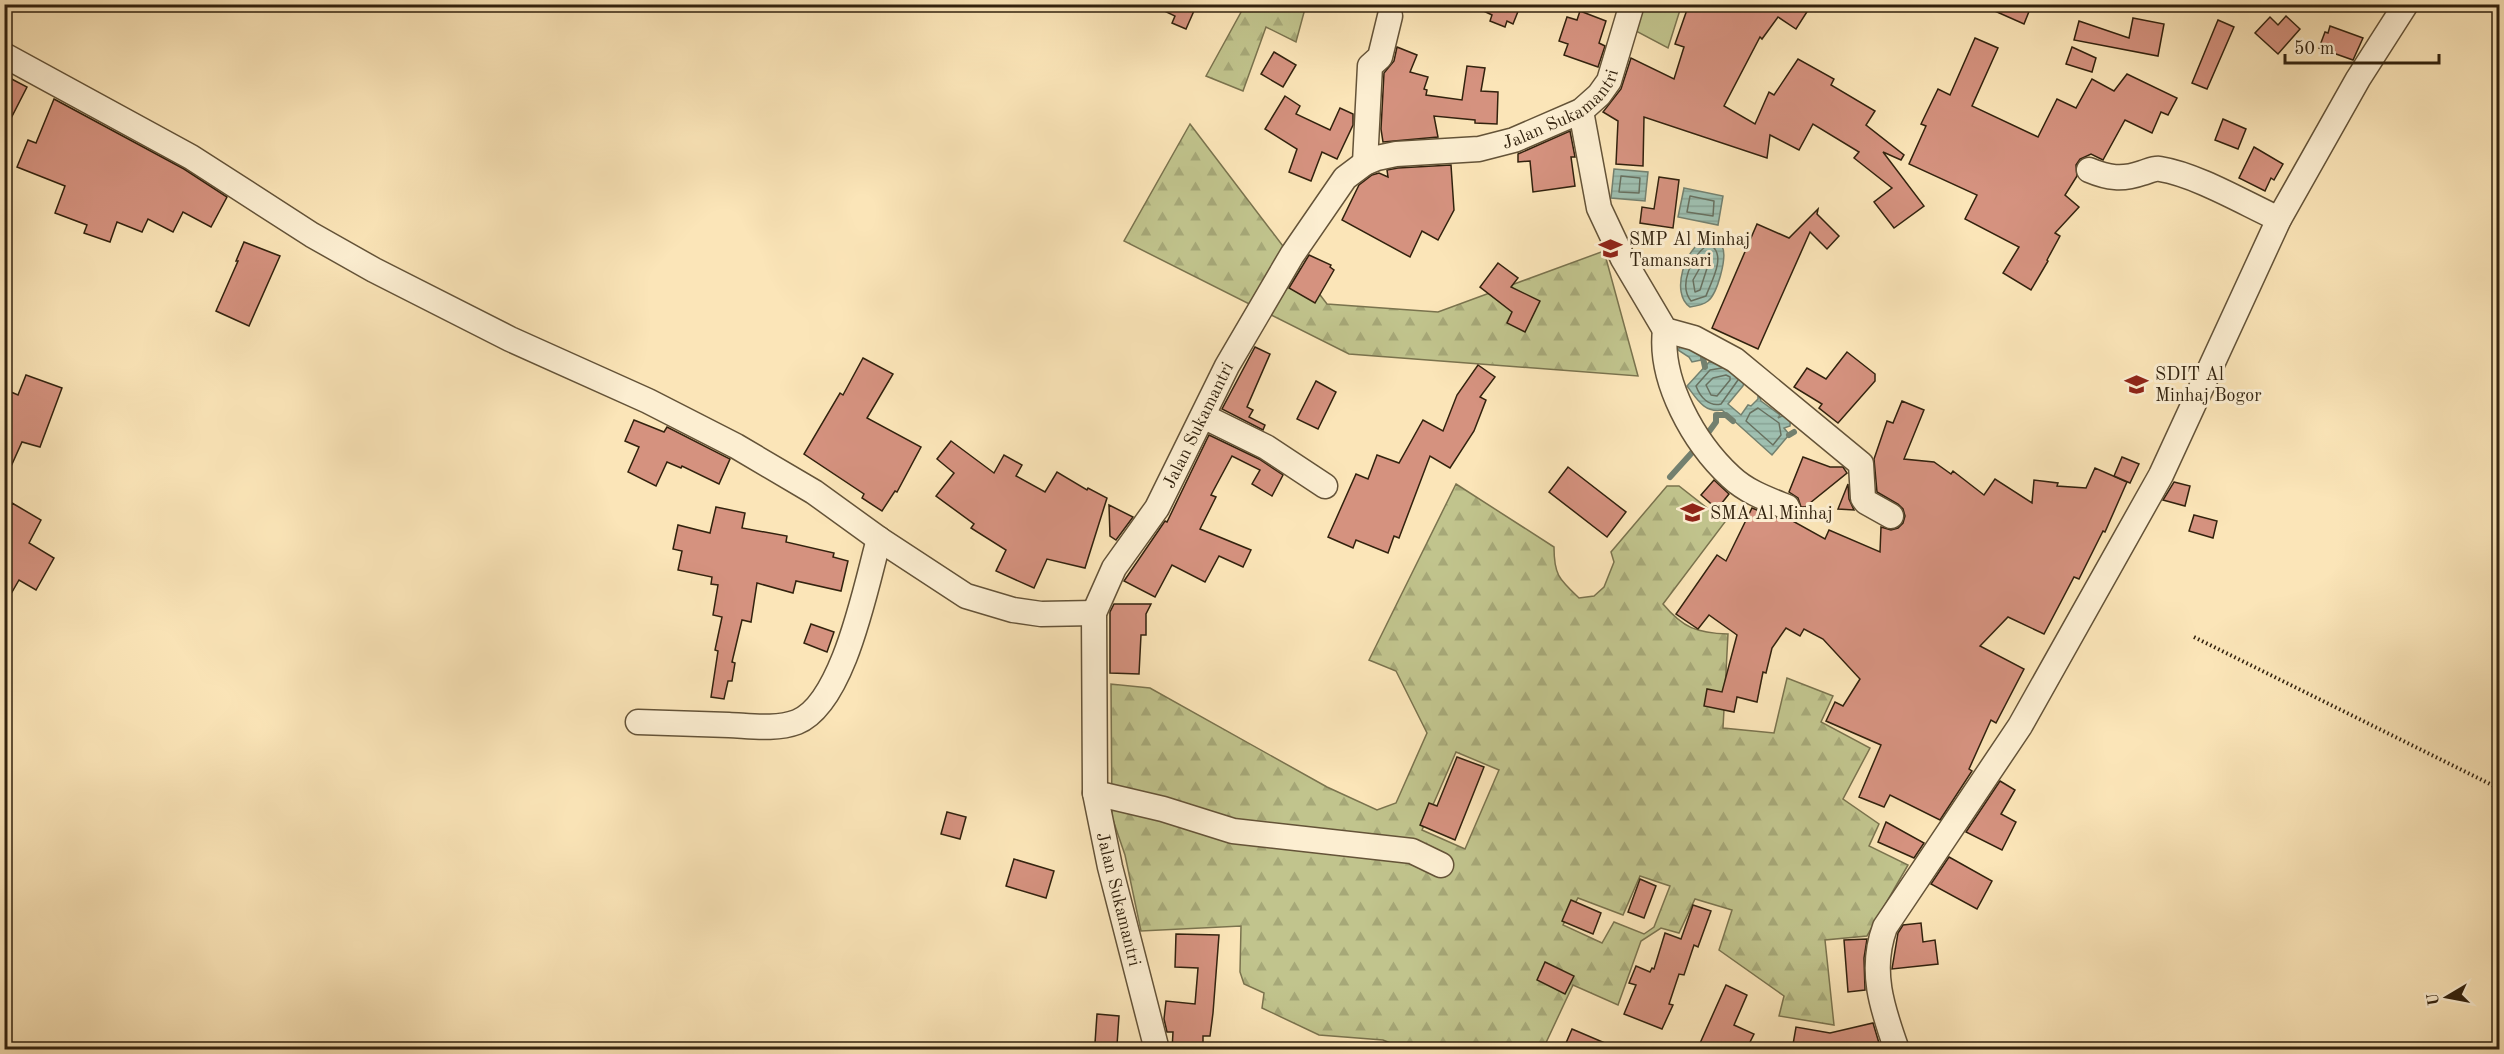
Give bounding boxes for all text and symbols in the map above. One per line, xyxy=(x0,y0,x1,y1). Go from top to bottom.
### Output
scale bar xyxy=(2285,27,2440,65)
text: 50 m xyxy=(2294,40,2334,58)
street label: Jalan Sukamantri xyxy=(1501,67,1622,153)
place label: SMP Al Minhaj Tamansari xyxy=(1629,231,1750,270)
school or university icon: SMP Al Minhaj Tamansari xyxy=(1598,236,1624,262)
street label: Jalan Sukamantri xyxy=(1160,359,1237,491)
place label: SDIT Al Minhaj Bogor xyxy=(2155,366,2262,405)
school or university icon: SDIT Al Minhaj Bogor xyxy=(2124,371,2150,397)
school or university icon: SMA Al Minhaj xyxy=(1679,500,1705,526)
place label: SMA Al Minhaj xyxy=(1710,505,1833,523)
street label: Jalan Sukamantri xyxy=(1093,830,1143,968)
north arrow xyxy=(2417,967,2477,1027)
text: U xyxy=(2425,991,2443,1007)

